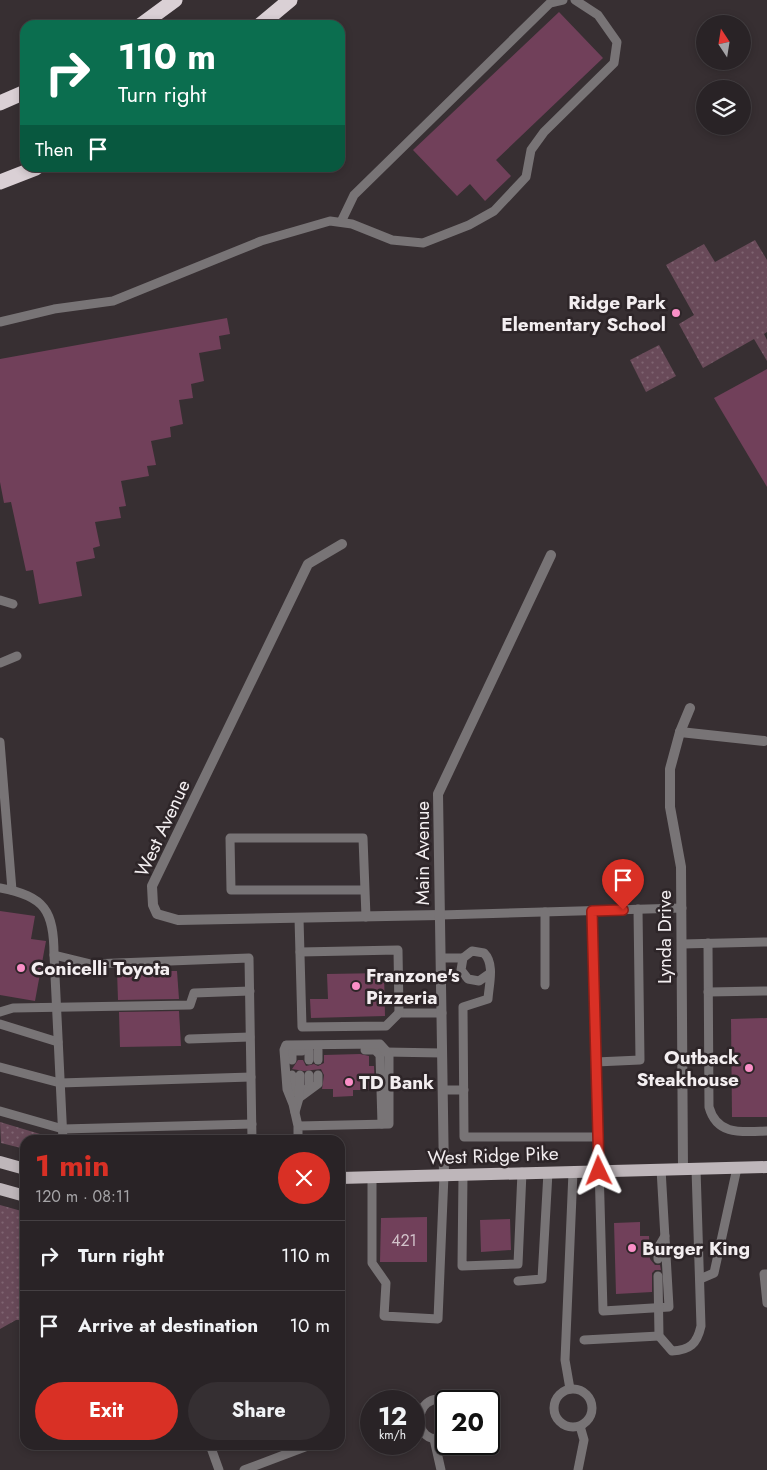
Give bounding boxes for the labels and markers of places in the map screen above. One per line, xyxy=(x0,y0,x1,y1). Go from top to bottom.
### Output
place label: Ridge Park Elementary School xyxy=(501,289,666,338)
marker: Ridge Park Elementary School xyxy=(670,307,682,319)
pin xyxy=(602,859,644,910)
place label: Conicelli Toyota xyxy=(31,955,170,982)
marker: Conicelli Toyota xyxy=(15,962,27,974)
place label: Franzone's Pizzeria xyxy=(366,962,460,1011)
marker: Franzone's Pizzeria xyxy=(350,980,362,992)
place label: Outback Steakhouse xyxy=(636,1044,739,1093)
marker: Outback Steakhouse xyxy=(743,1062,755,1074)
place label: TD Bank xyxy=(359,1069,434,1096)
marker: TD Bank xyxy=(343,1076,355,1088)
place label: Burger King xyxy=(642,1235,750,1262)
marker: Burger King xyxy=(626,1242,638,1254)

